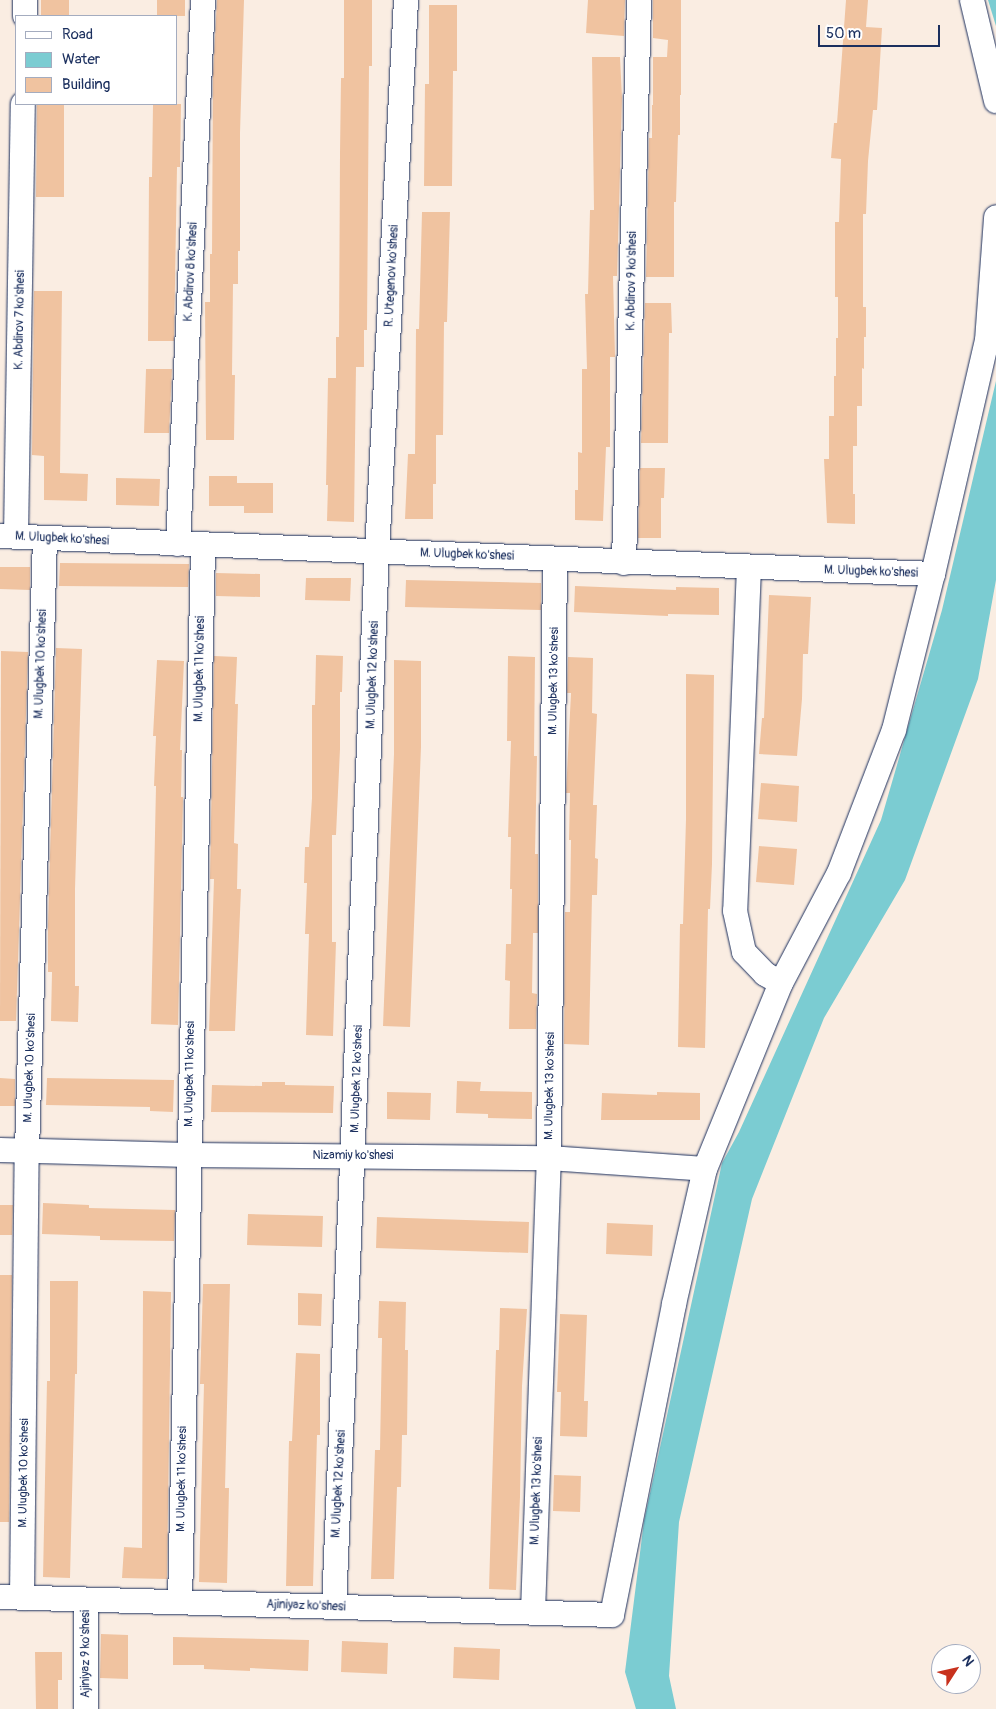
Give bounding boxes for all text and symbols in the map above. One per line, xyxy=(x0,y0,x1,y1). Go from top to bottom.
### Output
legend xyxy=(15,15,178,105)
scale bar xyxy=(821,15,944,47)
text: 50 m xyxy=(826,24,861,43)
text: Road xyxy=(62,25,93,44)
text: Water xyxy=(62,50,100,69)
text: Building xyxy=(62,75,110,94)
street label: K. Abdirov 8 ko'shesi xyxy=(181,222,201,322)
street label: R. Utegenov ko'shesi xyxy=(382,225,402,327)
street label: K. Abdirov 9 ko'shesi xyxy=(624,231,640,331)
street label: K. Abdirov 7 ko'shesi xyxy=(12,270,28,370)
street label: M. Ulugbek ko'shesi xyxy=(15,529,109,549)
street label: M. Ulugbek ko'shesi xyxy=(420,546,514,564)
street label: M. Ulugbek ko'shesi xyxy=(824,563,918,581)
street label: M. Ulugbek 10 ko'shesi xyxy=(32,609,50,719)
street label: M. Ulugbek 11 ko'shesi xyxy=(192,616,208,722)
street label: M. Ulugbek 12 ko'shesi xyxy=(364,621,382,729)
street label: M. Ulugbek 13 ko'shesi xyxy=(546,627,562,735)
street label: M. Ulugbek 10 ko'shesi xyxy=(21,1013,39,1123)
street label: M. Ulugbek 11 ko'shesi xyxy=(182,1021,198,1127)
street label: M. Ulugbek 12 ko'shesi xyxy=(348,1025,366,1133)
street label: M. Ulugbek 13 ko'shesi xyxy=(542,1032,558,1140)
street label: Nizamiy ko'shesi xyxy=(313,1149,393,1163)
street label: M. Ulugbek 10 ko'shesi xyxy=(16,1418,32,1528)
street label: M. Ulugbek 11 ko'shesi xyxy=(174,1426,190,1532)
street label: M. Ulugbek 12 ko'shesi xyxy=(329,1430,349,1538)
street label: M. Ulugbek 13 ko'shesi xyxy=(528,1437,546,1545)
street label: Ajiniyaz ko'shesi xyxy=(266,1597,346,1615)
street label: Ajiniyaz 9 ko'shesi xyxy=(79,1610,93,1698)
north arrow xyxy=(931,1644,981,1694)
text: N xyxy=(958,1652,978,1669)

